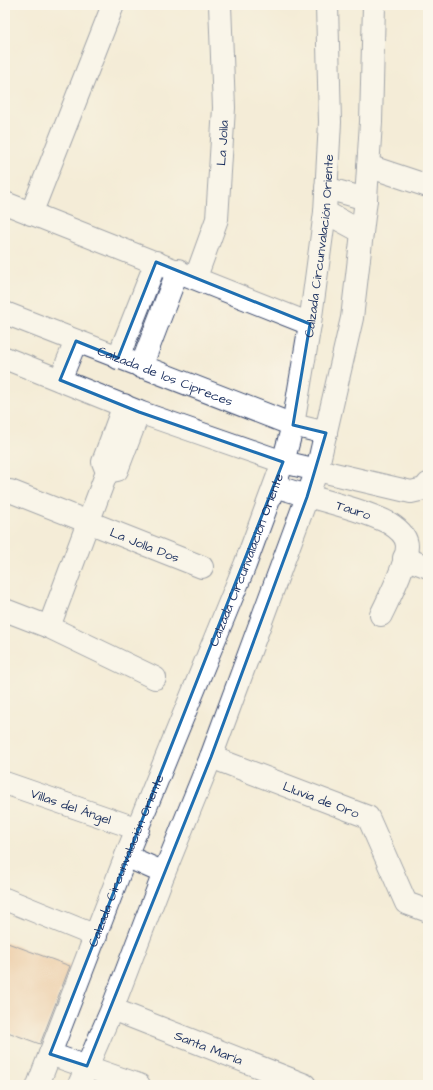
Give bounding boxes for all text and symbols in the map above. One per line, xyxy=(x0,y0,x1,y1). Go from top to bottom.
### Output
street label: La Jolla xyxy=(212,119,233,166)
street label: Calzada Circunvalación Oriente xyxy=(300,154,338,339)
street label: Calzada de los Cipreces xyxy=(95,342,236,411)
street label: Calzada Circunvalación Oriente xyxy=(205,471,288,649)
street label: Tauro xyxy=(334,496,374,525)
street label: La Jolla Dos xyxy=(107,523,182,567)
street label: Calzada Circunvalación Oriente xyxy=(84,772,168,950)
street label: Lluvia de Oro xyxy=(280,777,362,823)
street label: Villas del Ángel xyxy=(28,785,114,829)
street label: Santa María xyxy=(172,1027,245,1070)

